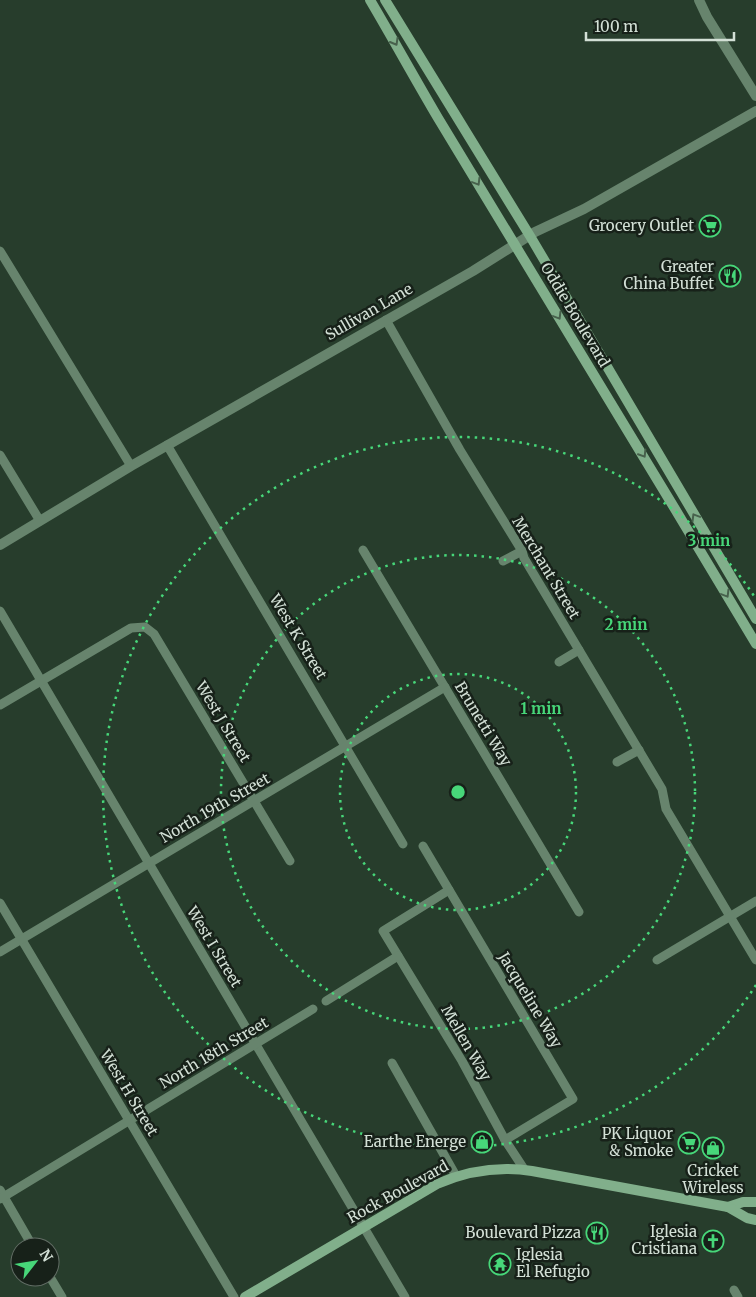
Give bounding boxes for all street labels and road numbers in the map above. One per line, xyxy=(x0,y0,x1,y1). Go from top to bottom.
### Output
street label: Oddie Boulevard xyxy=(537,259,614,370)
street label: Sullivan Lane xyxy=(322,279,416,344)
street label: Merchant Street xyxy=(508,513,585,623)
street label: West K Street xyxy=(265,590,331,683)
street label: West J Street xyxy=(191,677,255,766)
street label: Brunetti Way xyxy=(451,678,516,770)
street label: North 19th Street xyxy=(157,768,273,847)
street label: West I Street xyxy=(182,902,246,991)
street label: Jacqueline Way xyxy=(494,948,567,1051)
street label: Mellen Way xyxy=(437,1002,496,1084)
street label: North 18th Street xyxy=(156,1013,272,1093)
street label: West H Street xyxy=(96,1045,163,1140)
street label: Rock Boulevard xyxy=(344,1156,452,1227)

